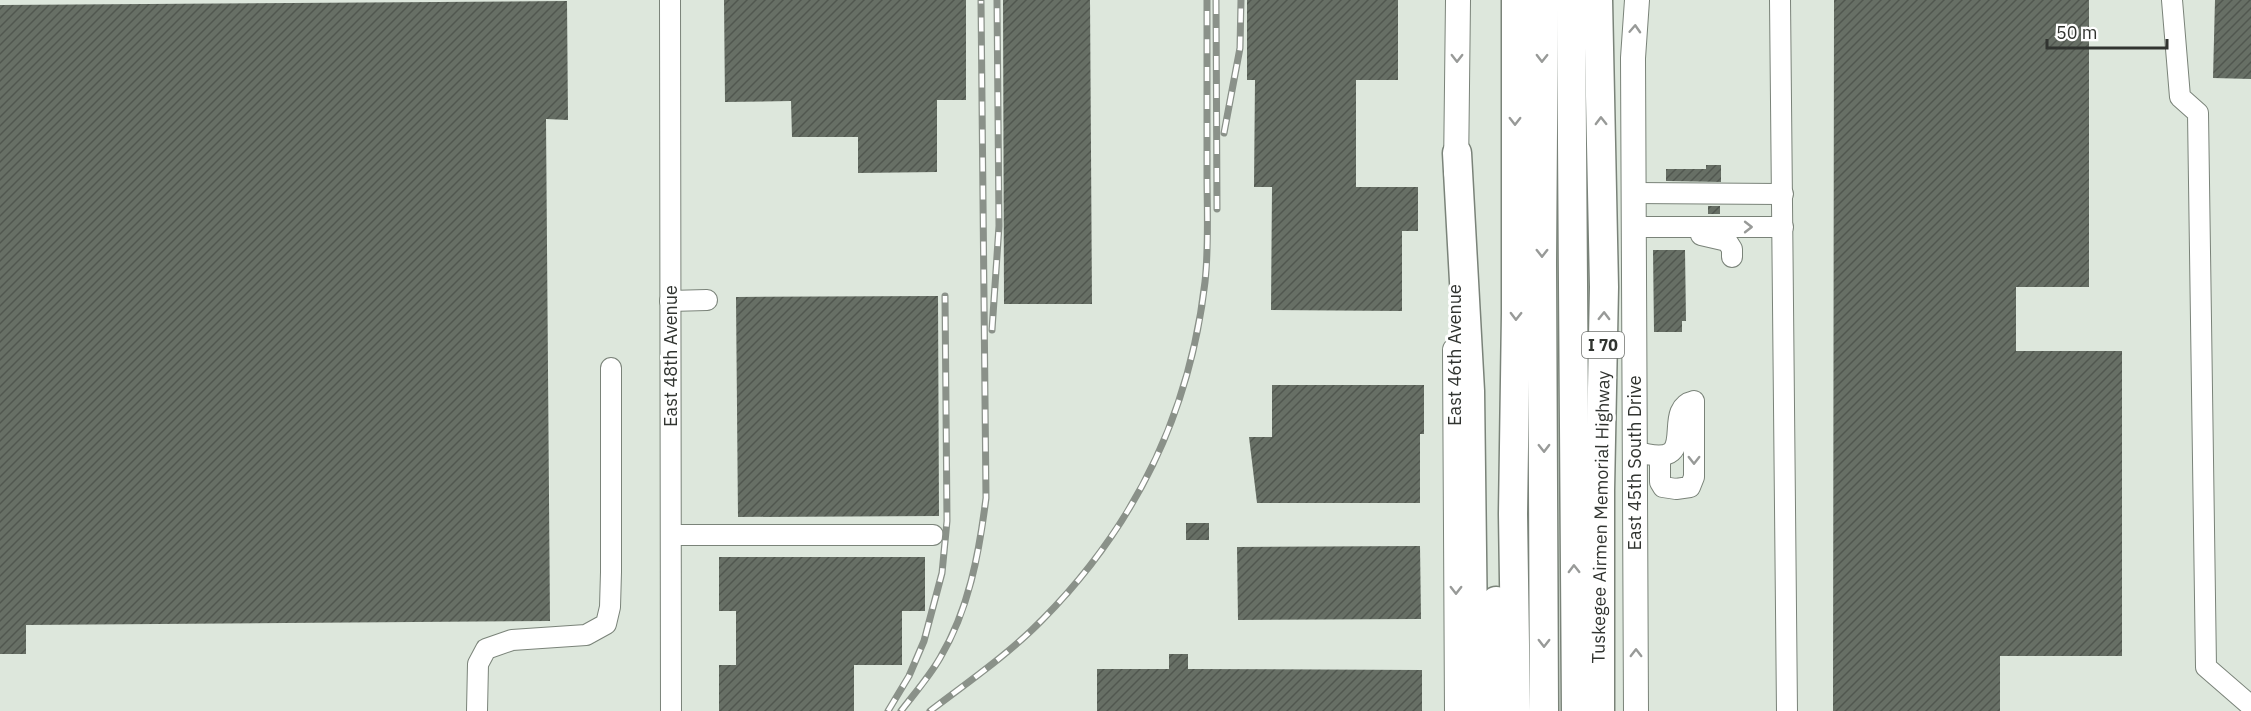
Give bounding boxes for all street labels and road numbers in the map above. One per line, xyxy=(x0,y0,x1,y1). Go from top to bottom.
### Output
street label: East 46th Avenue xyxy=(1443,284,1466,426)
street label: East 48th Avenue xyxy=(659,285,682,427)
road number: I 70 xyxy=(1582,332,1624,358)
street label: Tuskegee Airmen Memorial Highway xyxy=(1586,370,1615,664)
street label: East 45th South Drive xyxy=(1623,375,1646,551)

